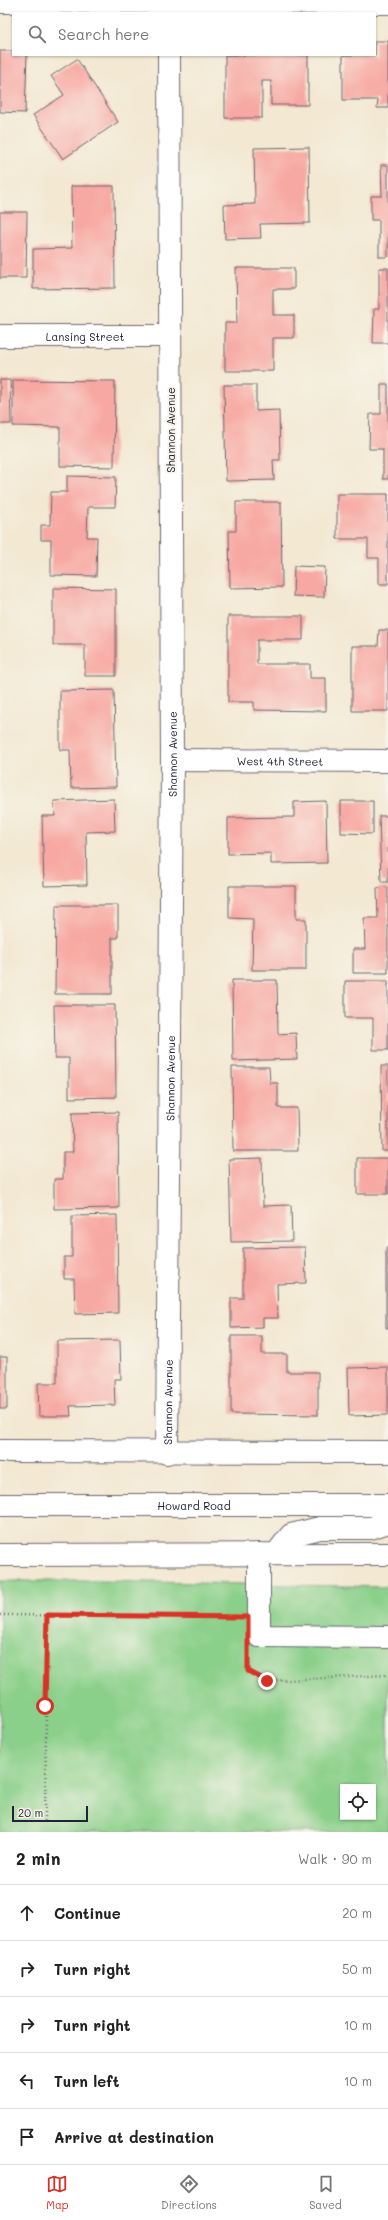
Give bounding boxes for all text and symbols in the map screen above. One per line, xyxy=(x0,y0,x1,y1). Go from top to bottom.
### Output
search box xyxy=(12,12,376,56)
icon: search xyxy=(26,23,48,45)
text: Search here xyxy=(58,24,149,44)
street label: Lansing Street xyxy=(46,329,124,344)
street label: Shannon Avenue xyxy=(163,387,178,473)
street label: Shannon Avenue xyxy=(164,711,180,797)
street label: West 4th Street xyxy=(237,753,323,768)
street label: Shannon Avenue xyxy=(162,1035,178,1121)
street label: Shannon Avenue xyxy=(160,1359,175,1445)
street label: Howard Road xyxy=(157,1498,231,1513)
route end xyxy=(258,1672,276,1690)
route start xyxy=(36,1697,54,1715)
map controls xyxy=(340,1784,376,1820)
button: locate xyxy=(340,1784,376,1820)
scale bar xyxy=(12,1804,88,1823)
text: 20 m xyxy=(18,1805,43,1820)
text: 2 min xyxy=(16,1847,61,1869)
text: Walk · 90 m xyxy=(298,1850,372,1867)
icon: ahead xyxy=(16,1902,38,1924)
text: Continue xyxy=(54,1903,121,1923)
text: 20 m xyxy=(342,1904,372,1921)
icon: right xyxy=(16,1958,38,1980)
text: Turn right xyxy=(54,1959,131,1979)
text: 50 m xyxy=(342,1960,372,1977)
icon: right xyxy=(16,2014,38,2036)
text: Turn right xyxy=(54,2015,131,2035)
text: 10 m xyxy=(344,2016,372,2033)
icon: left xyxy=(16,2070,38,2092)
text: Turn left xyxy=(54,2071,119,2091)
text: 10 m xyxy=(344,2072,372,2089)
icon: arrive xyxy=(16,2126,38,2148)
text: Arrive at destination xyxy=(54,2127,214,2147)
tab: Map xyxy=(46,2173,69,2212)
tab: Directions xyxy=(161,2173,217,2212)
tab: Saved xyxy=(309,2173,342,2212)

